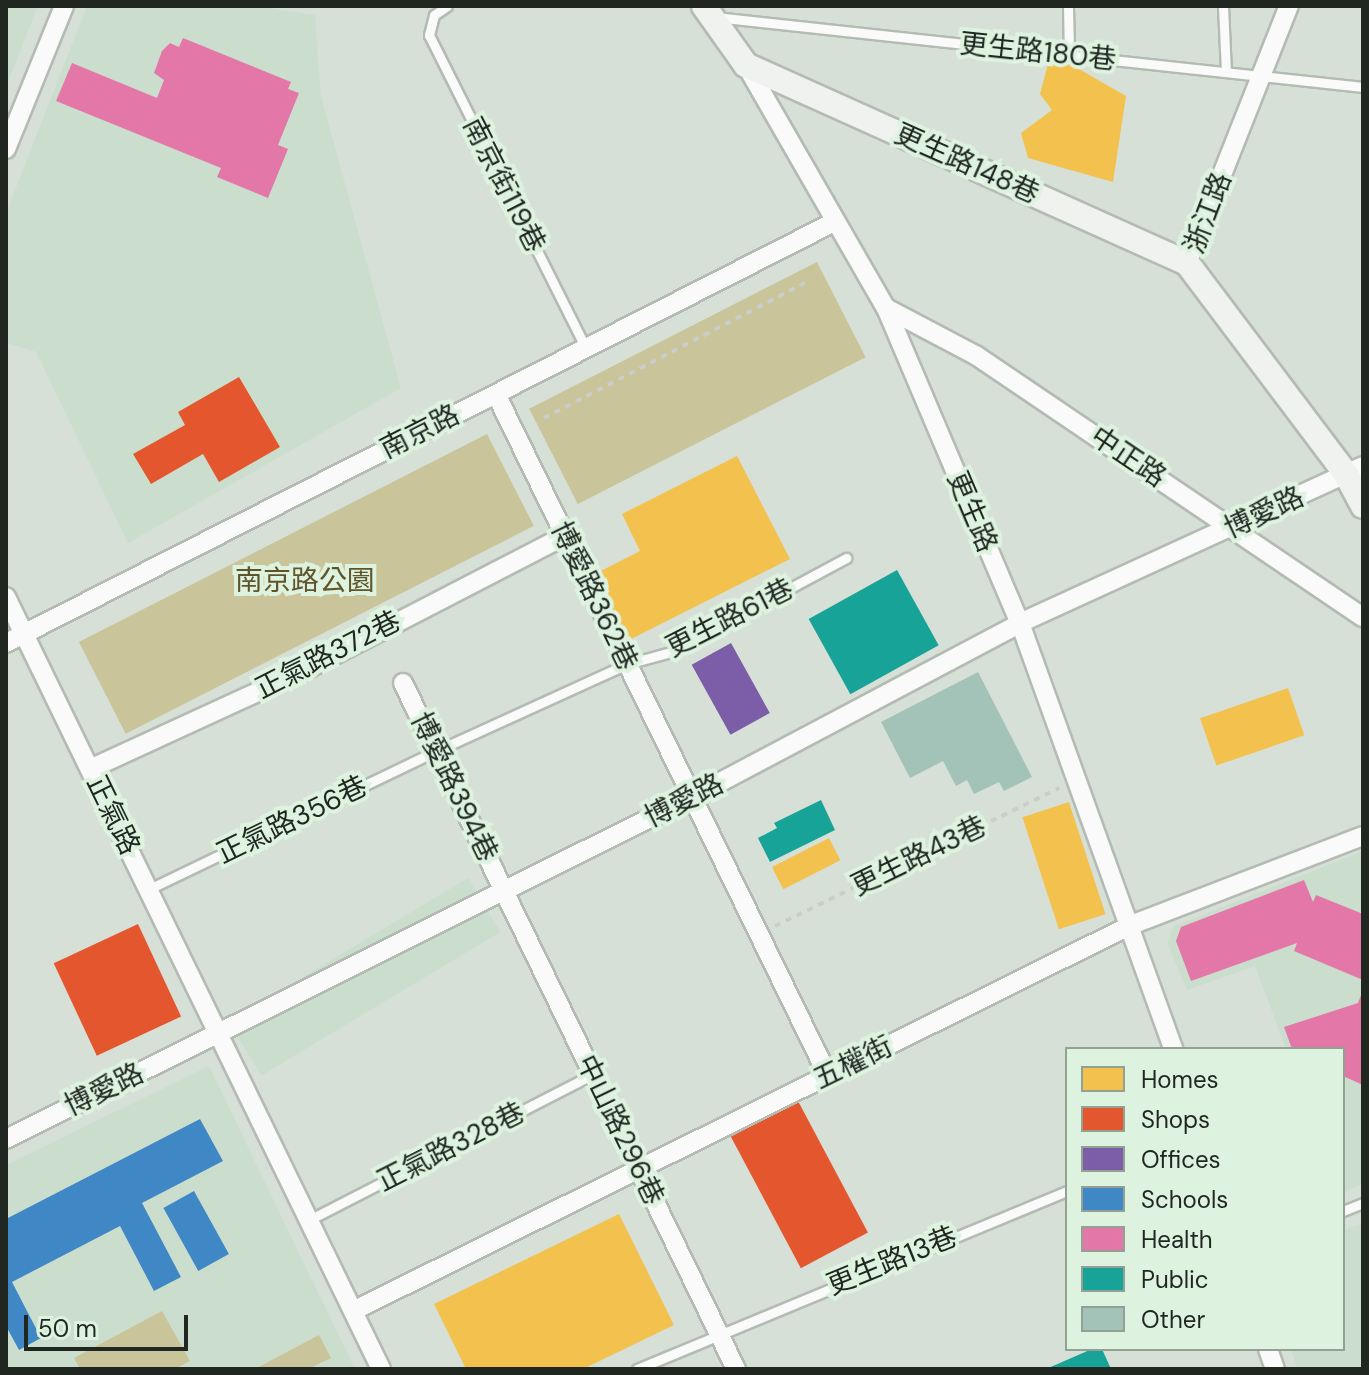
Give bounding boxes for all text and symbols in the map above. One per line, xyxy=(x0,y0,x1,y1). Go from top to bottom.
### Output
street label: 更生路180巷 xyxy=(958,27,1118,77)
street label: 南京街119巷 xyxy=(456,112,552,258)
street label: 更生路148巷 xyxy=(889,117,1045,211)
street label: 浙江路 xyxy=(1177,168,1239,258)
street label: 南京路 xyxy=(375,398,465,466)
street label: 中正路 xyxy=(1084,420,1172,494)
street label: 更生路 xyxy=(940,467,1004,557)
street label: 博愛路 xyxy=(1219,480,1309,546)
street label: 博愛路362巷 xyxy=(543,516,645,676)
park label: 南京路公園 xyxy=(235,564,375,598)
street label: 更生路61巷 xyxy=(661,572,799,664)
street label: 正氣路372巷 xyxy=(250,604,406,706)
street label: 博愛路394巷 xyxy=(403,707,505,867)
street label: 博愛路 xyxy=(639,767,729,835)
street label: 正氣路356巷 xyxy=(211,769,373,871)
street label: 正氣路 xyxy=(79,770,147,860)
street label: 更生路43巷 xyxy=(846,809,992,903)
street label: 五權街 xyxy=(808,1029,898,1097)
legend xyxy=(1065,1047,1345,1351)
street label: 中山路296巷 xyxy=(569,1049,671,1211)
street label: 博愛路 xyxy=(59,1056,149,1124)
text: Homes xyxy=(1141,1064,1219,1095)
street label: 正氣路328巷 xyxy=(372,1095,530,1199)
text: Shops xyxy=(1141,1104,1210,1135)
text: Offices xyxy=(1141,1144,1221,1175)
text: Schools xyxy=(1141,1184,1228,1215)
street label: 更生路13巷 xyxy=(822,1220,962,1302)
text: Health xyxy=(1141,1224,1213,1255)
text: Public xyxy=(1141,1264,1209,1295)
scale bar xyxy=(28,1299,192,1349)
text: Other xyxy=(1141,1304,1205,1335)
text: 50 m xyxy=(38,1313,97,1344)

